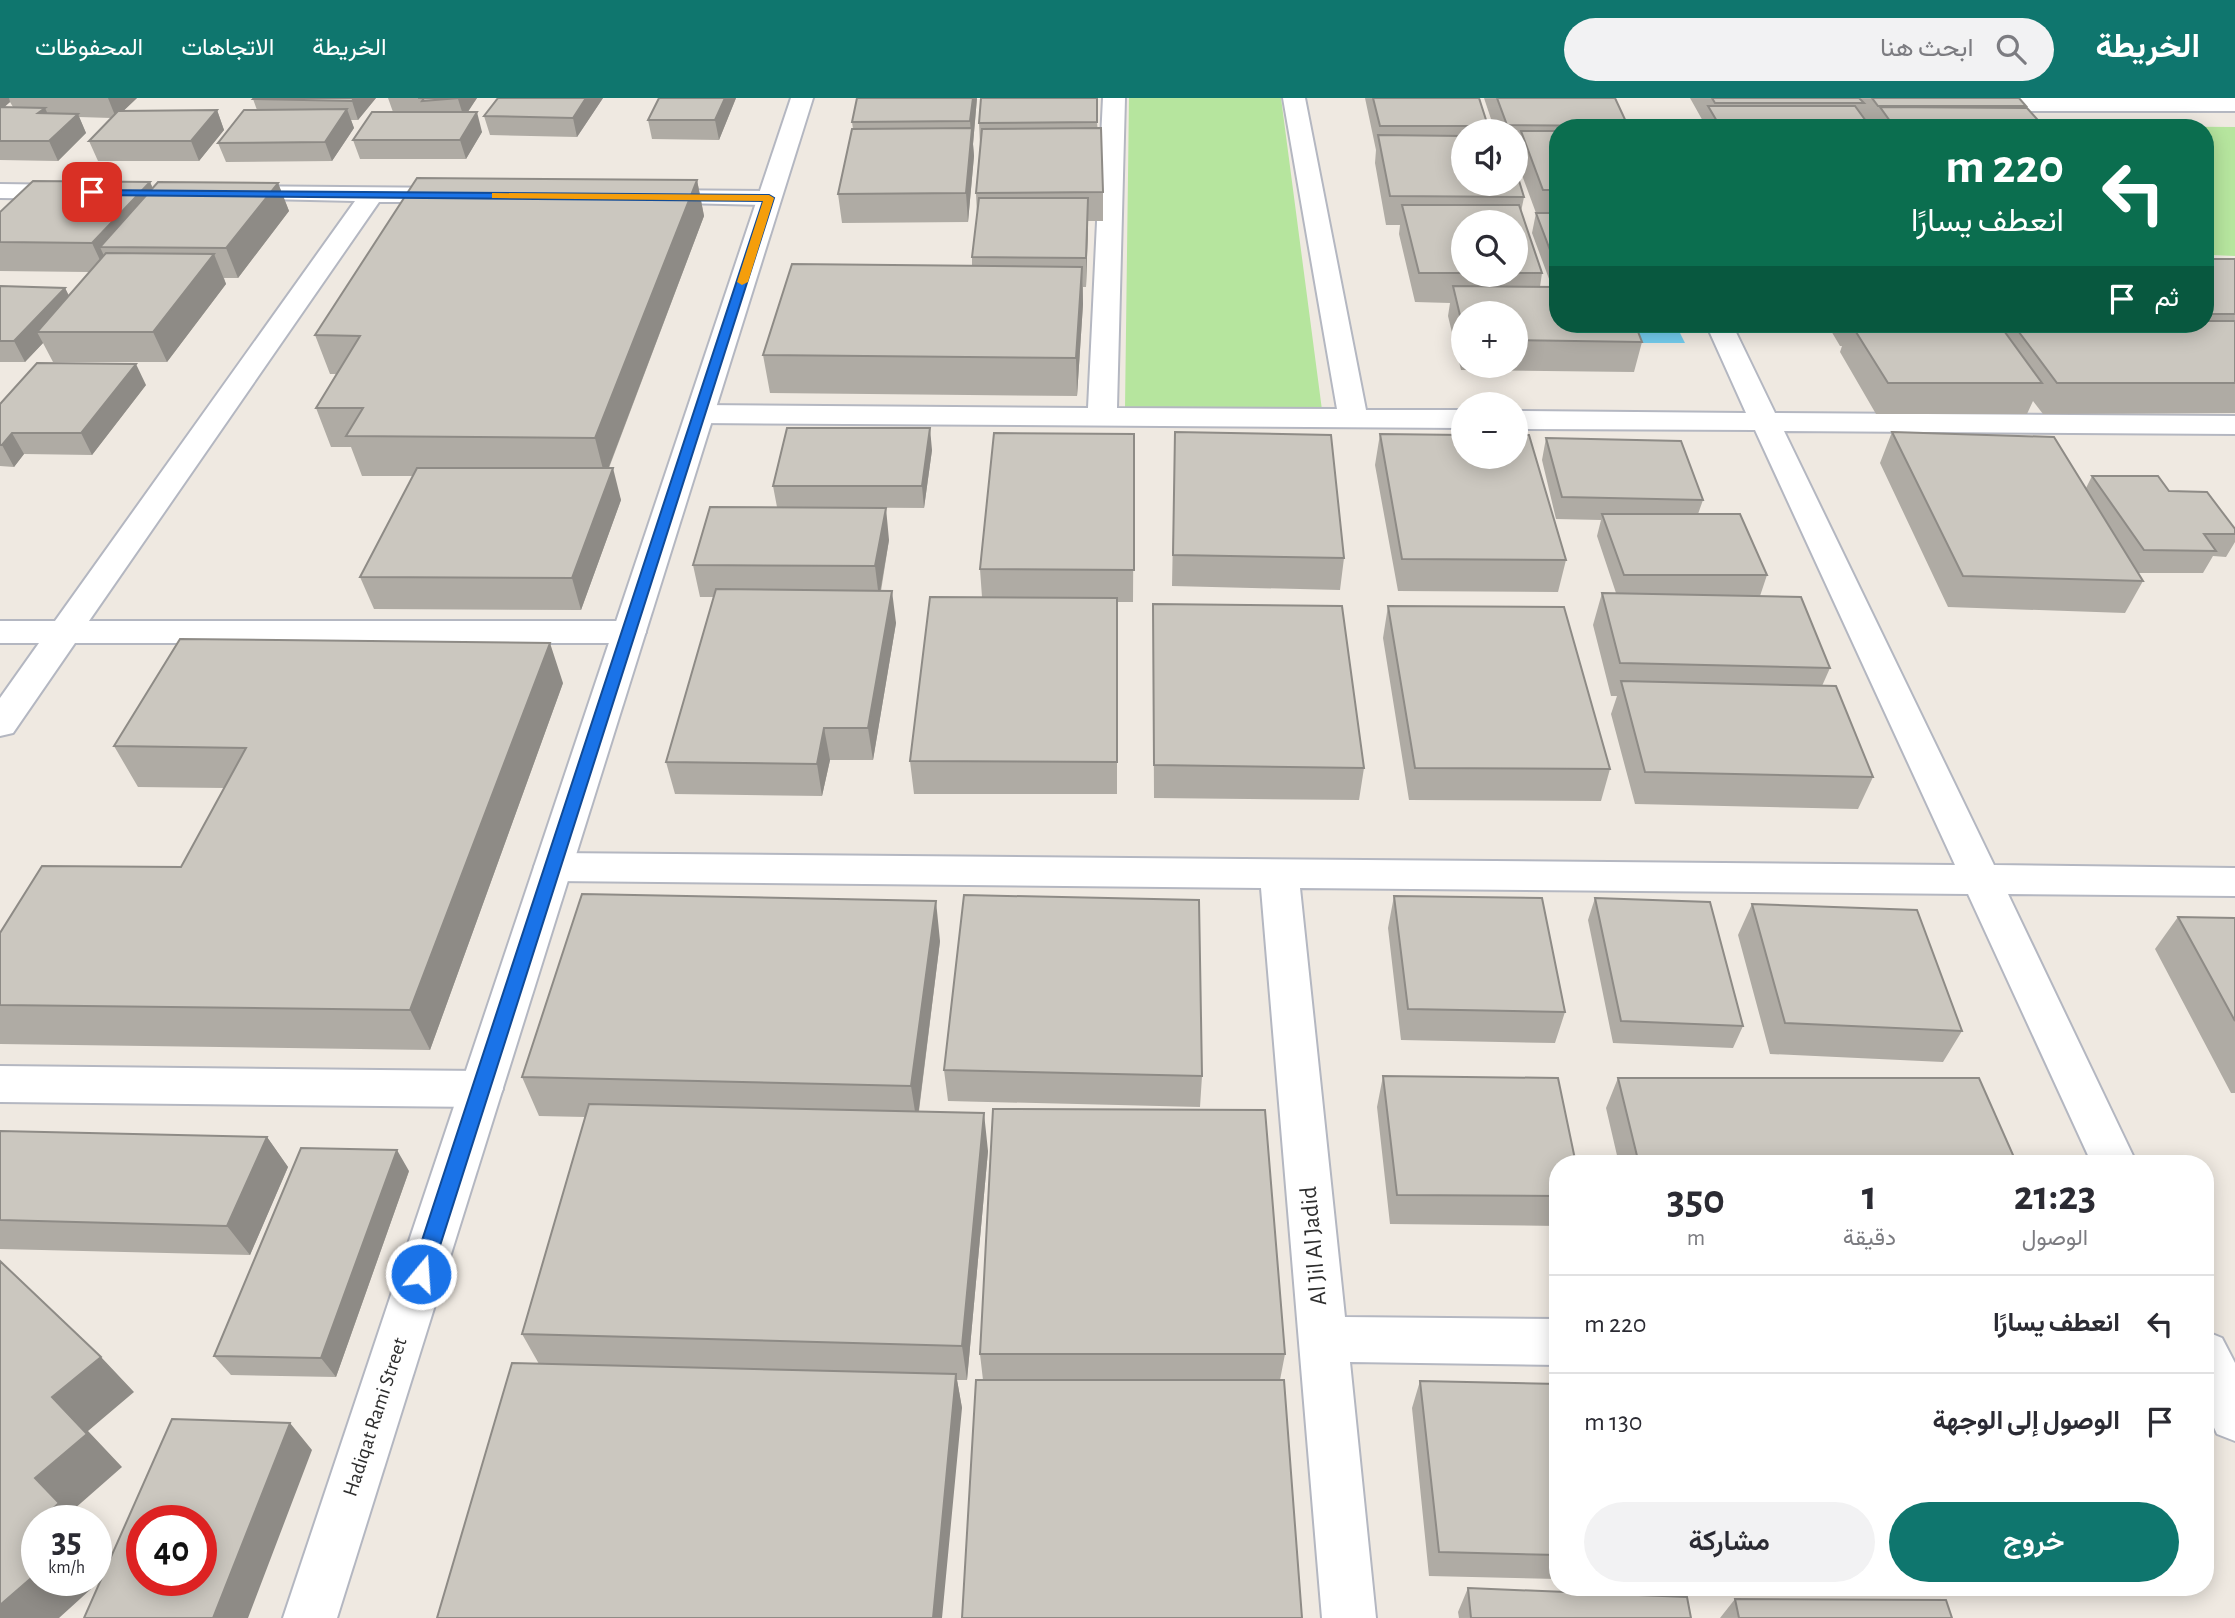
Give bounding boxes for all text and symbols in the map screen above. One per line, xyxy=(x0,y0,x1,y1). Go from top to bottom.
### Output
search box xyxy=(1564,18,2054,81)
icon: search xyxy=(1992,30,2030,68)
text: الخريطة xyxy=(2096,31,2200,64)
text: ابحث هنا xyxy=(1880,35,1974,61)
text: المحفوظات xyxy=(35,36,143,60)
text: الاتجاهات xyxy=(181,36,274,60)
text: الخريطة xyxy=(312,36,387,60)
map controls xyxy=(1451,119,1528,469)
button: sound xyxy=(1451,119,1528,196)
text: 220 m xyxy=(1945,143,2064,192)
icon: left xyxy=(2088,147,2179,238)
pin xyxy=(62,162,122,222)
icon: arrive xyxy=(73,173,111,211)
text: انعطف يسارًا xyxy=(1911,205,2064,237)
button: search xyxy=(1451,210,1528,287)
icon: arrive xyxy=(2103,280,2141,318)
text: ثم xyxy=(2155,285,2179,311)
button: + xyxy=(1451,301,1528,378)
button: − xyxy=(1451,392,1528,469)
text: 1 xyxy=(1862,1175,1877,1217)
text: 21:23 xyxy=(2014,1175,2096,1217)
text: 350 xyxy=(1667,1179,1725,1221)
street label: Al Jil Al Jadid xyxy=(1297,1186,1331,1306)
text: m xyxy=(1687,1227,1705,1250)
text: دقيقة xyxy=(1843,1227,1896,1250)
text: الوصول xyxy=(2022,1227,2088,1250)
position arrow xyxy=(384,1237,458,1311)
icon: left xyxy=(2141,1305,2179,1343)
text: انعطف يسارًا xyxy=(1993,1310,2120,1336)
text: 220 m xyxy=(1584,1311,1647,1337)
street label: Hadiqat Rami Street xyxy=(339,1335,411,1499)
icon: arrive xyxy=(2141,1403,2179,1441)
text: الوصول إلى الوجهة xyxy=(1932,1408,2120,1434)
text: 130 m xyxy=(1584,1409,1643,1435)
button: مشاركة xyxy=(1584,1502,1875,1582)
button: خروج xyxy=(1889,1502,2179,1582)
speed limit sign: 40 xyxy=(126,1505,217,1596)
text: 35 xyxy=(51,1524,82,1559)
text: km/h xyxy=(48,1559,85,1577)

